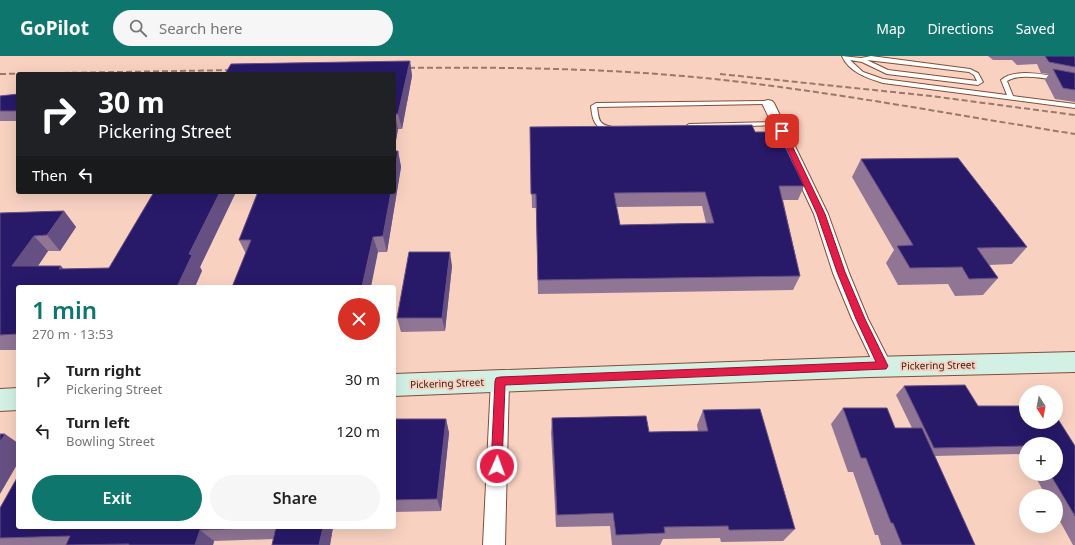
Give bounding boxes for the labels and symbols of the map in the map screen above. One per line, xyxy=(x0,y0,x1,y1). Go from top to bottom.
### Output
pin xyxy=(765,114,799,148)
street label: Pickering Street xyxy=(901,357,975,373)
street label: Pickering Street xyxy=(410,375,485,391)
north arrow xyxy=(1019,385,1063,429)
position arrow xyxy=(476,445,518,487)

